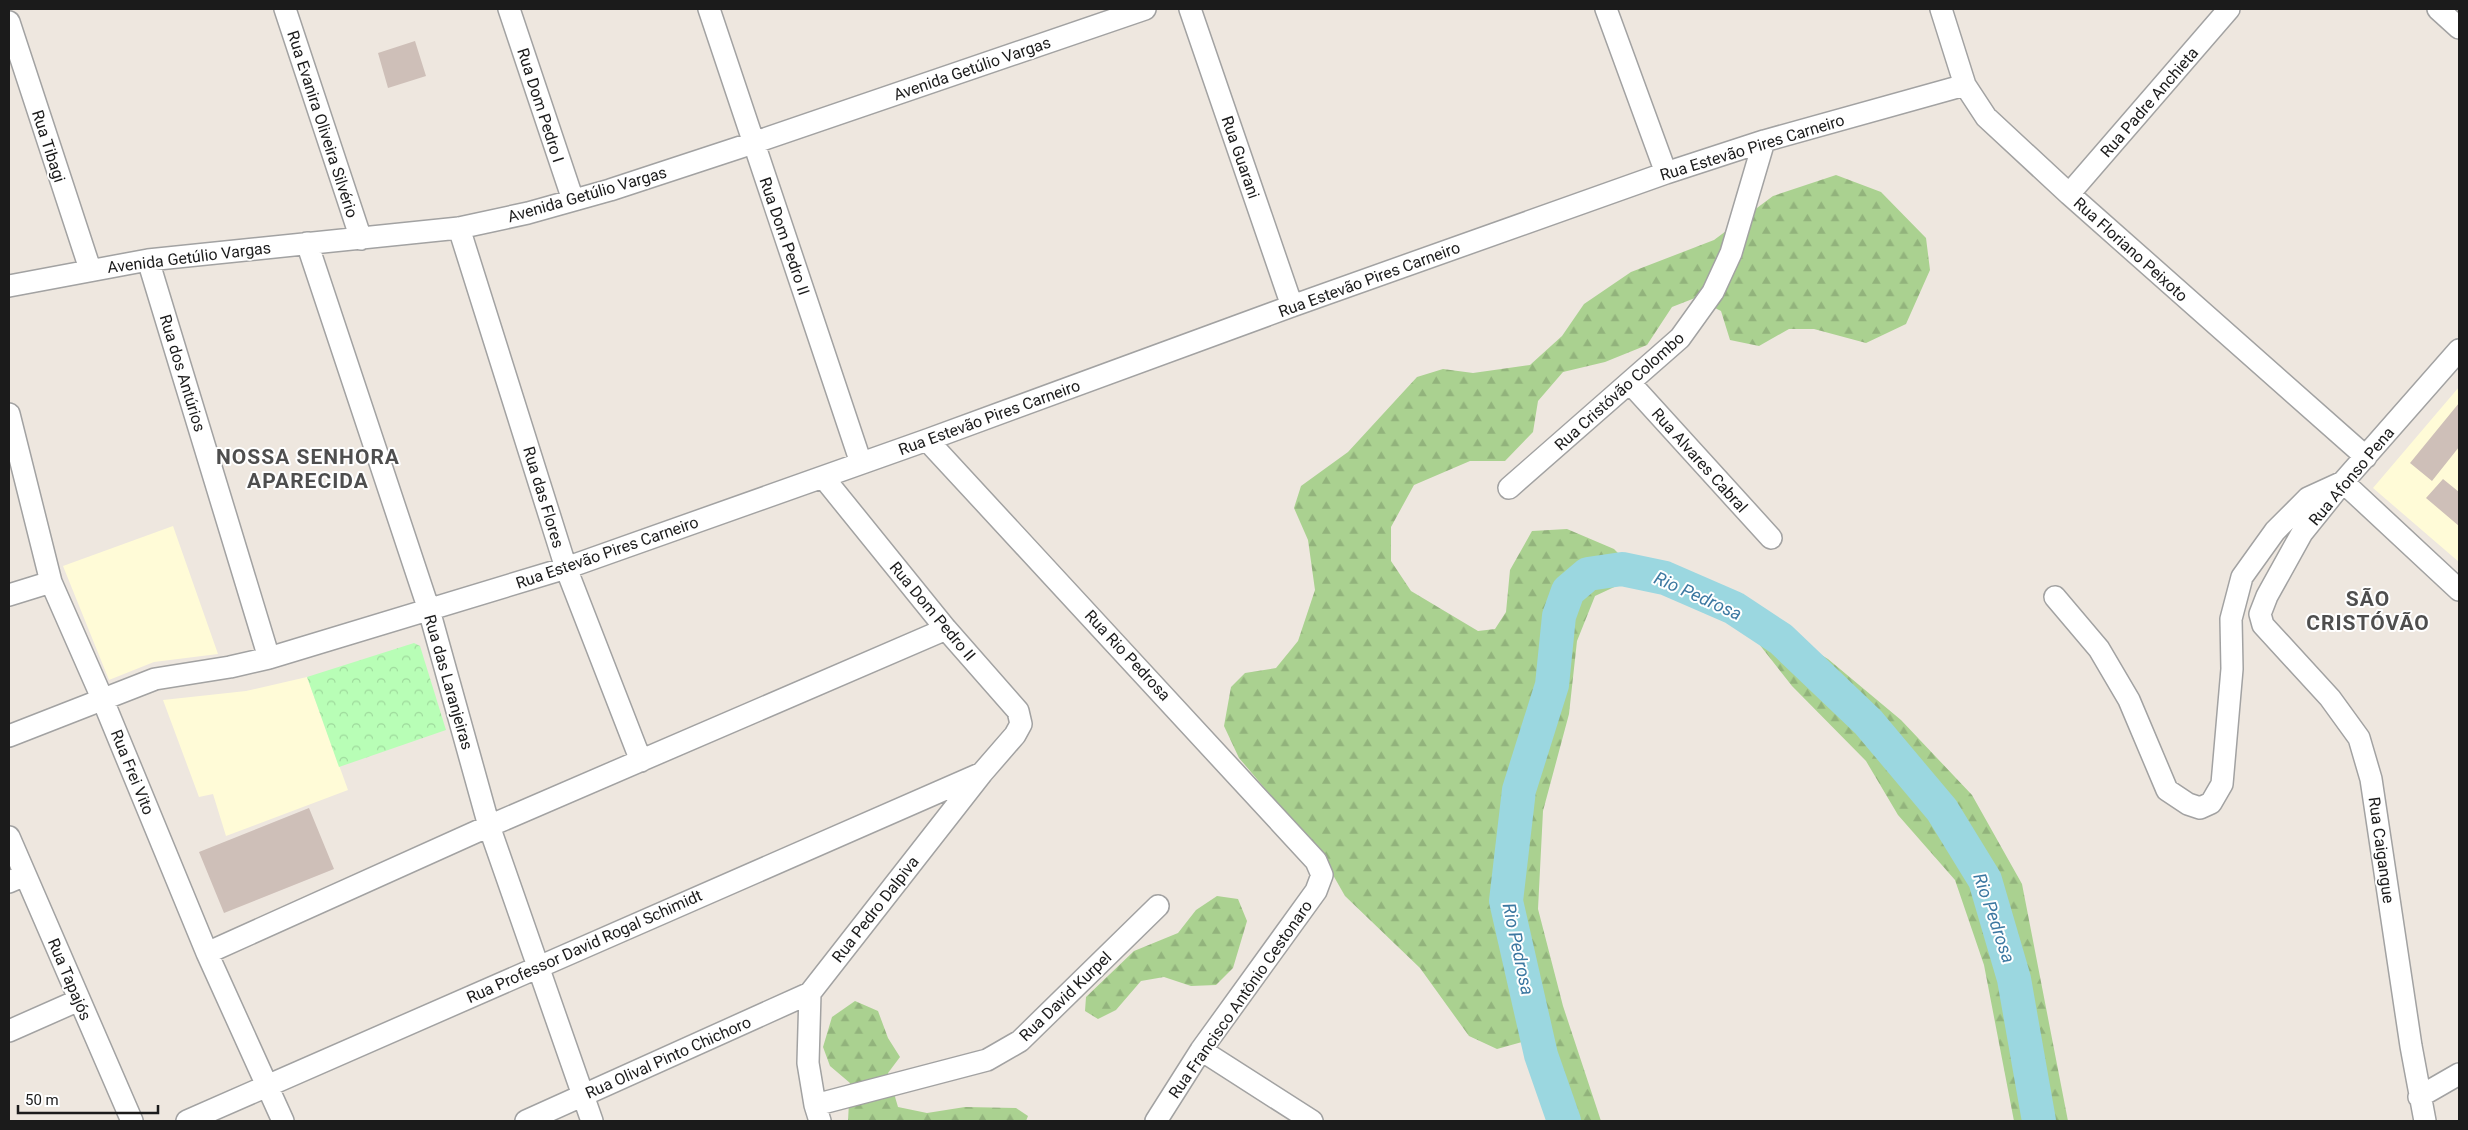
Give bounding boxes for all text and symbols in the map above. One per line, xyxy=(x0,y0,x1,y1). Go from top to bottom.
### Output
street label: Rua Evanira Oliveira Silvério xyxy=(283,28,362,220)
street label: Avenida Getúlio Vargas xyxy=(891,33,1053,104)
street label: Rua Padre Anchieta xyxy=(2096,43,2202,161)
street label: Rua Dom Pedro I xyxy=(513,46,568,165)
street label: Rua Tibagi xyxy=(28,108,69,185)
street label: Rua Estevão Pires Carneiro xyxy=(1658,110,1847,185)
street label: Rua Guarani xyxy=(1217,113,1264,201)
street label: Avenida Getúlio Vargas xyxy=(505,163,669,226)
street label: Rua Dom Pedro II xyxy=(755,175,814,298)
street label: Rua Floriano Peixoto xyxy=(2070,193,2192,305)
street label: Avenida Getúlio Vargas xyxy=(106,238,272,277)
street label: Rua Estevão Pires Carneiro xyxy=(1276,238,1463,321)
street label: Rua dos Antúrios xyxy=(156,312,209,434)
street label: Rua Cristóvão Colombo xyxy=(1551,328,1688,454)
street label: Rua Estevão Pires Carneiro xyxy=(896,376,1083,459)
street label: Rua Alvares Cabral xyxy=(1648,404,1751,516)
street label: Rua Afonso Pena xyxy=(2305,423,2398,529)
street label: Rua das Flores xyxy=(519,444,568,550)
district label: NOSSA SENHORA APARECIDA xyxy=(216,445,400,493)
street label: Rua Estevão Pires Carneiro xyxy=(513,512,701,593)
street label: Rua Dom Pedro II xyxy=(886,558,980,665)
water label: Rio Pedrosa xyxy=(1651,567,1745,624)
district label: SÃO CRISTÓVÃO xyxy=(2306,587,2430,635)
street label: Rua Rio Pedrosa xyxy=(1081,606,1174,705)
street label: Rua das Laranjeiras xyxy=(420,612,477,752)
street label: Rua Frei Vito xyxy=(107,727,158,817)
street label: Rua Caigangue xyxy=(2365,796,2398,904)
street label: Rua Pedro Dalpiva xyxy=(828,852,923,966)
water label: Rio Pedrosa xyxy=(1969,870,2020,966)
street label: Rua Professor David Rogal Schimidt xyxy=(464,886,705,1007)
street label: Rua Francisco Antônio Cestonaro xyxy=(1165,897,1316,1102)
water label: Rio Pedrosa xyxy=(1498,901,1538,997)
street label: Rua Tapajós xyxy=(44,935,95,1023)
street label: Rua David Kurpel xyxy=(1015,948,1115,1045)
street label: Rua Olival Pinto Chichoro xyxy=(583,1012,754,1103)
scale bar xyxy=(18,1082,158,1114)
text: 50 m xyxy=(25,1091,59,1109)

